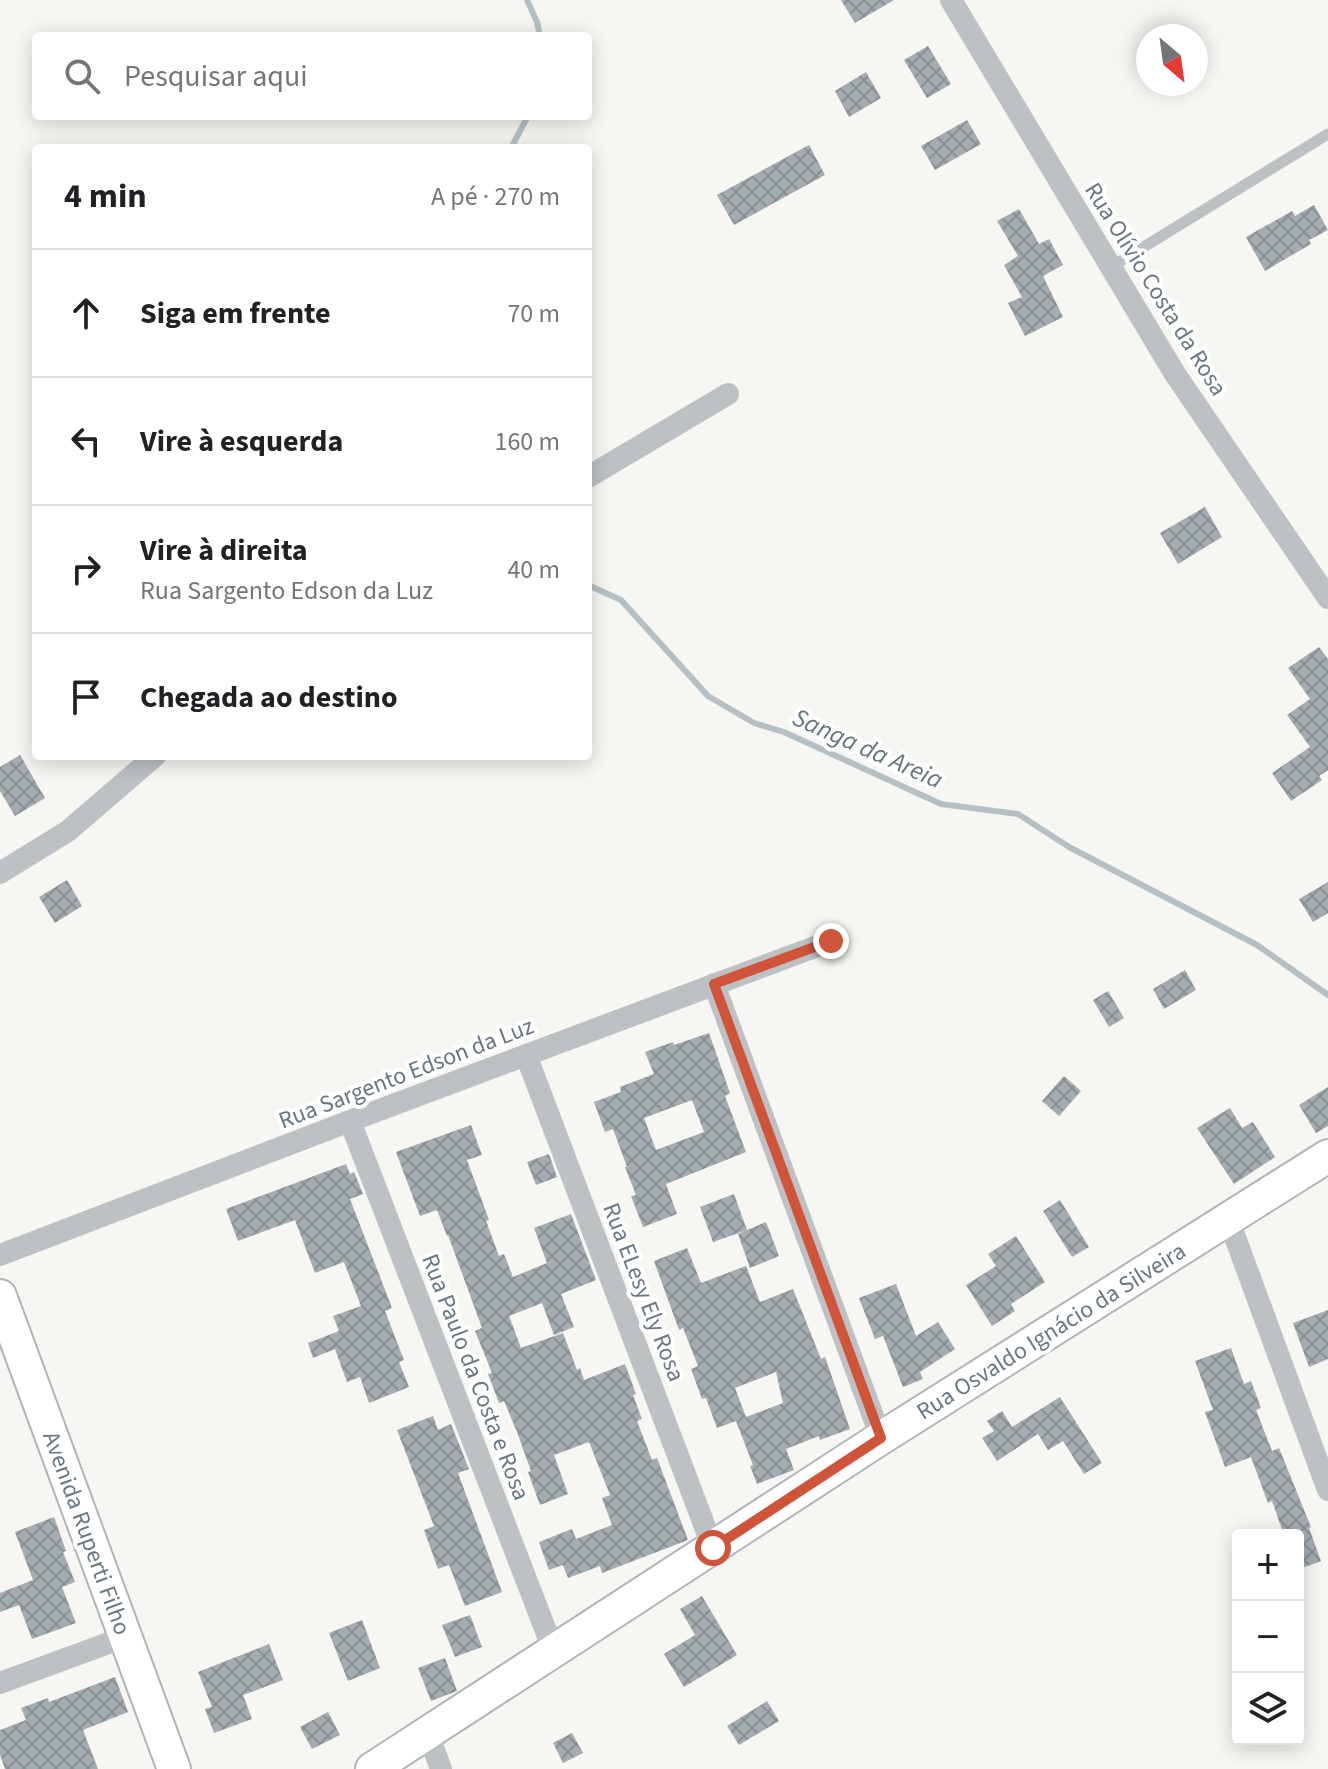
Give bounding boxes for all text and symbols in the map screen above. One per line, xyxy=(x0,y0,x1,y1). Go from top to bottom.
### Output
north arrow xyxy=(1136,24,1208,96)
search box xyxy=(32,32,592,120)
icon: search xyxy=(60,54,104,98)
text: Pesquisar aqui xyxy=(124,55,308,98)
text: 4 min xyxy=(64,172,147,221)
street label: Rua Olívio Costa da Rosa xyxy=(1076,176,1236,403)
text: A pé · 270 m xyxy=(431,178,560,215)
icon: ahead xyxy=(64,291,108,335)
text: Siga em frente xyxy=(140,292,331,335)
text: 70 m xyxy=(507,295,560,332)
icon: left xyxy=(64,419,108,463)
text: Vire à esquerda xyxy=(140,420,343,463)
text: 160 m xyxy=(494,423,560,460)
text: Vire à direita xyxy=(140,529,308,572)
icon: right xyxy=(64,547,108,591)
text: 40 m xyxy=(507,551,560,588)
text: Rua Sargento Edson da Luz xyxy=(140,572,433,609)
icon: arrive xyxy=(64,675,108,719)
text: Chegada ao destino xyxy=(140,676,398,719)
water label: Sanga da Areia xyxy=(787,699,949,798)
route end xyxy=(813,923,849,959)
street label: Rua Sargento Edson da Luz xyxy=(274,1009,539,1138)
street label: Rua ELesy Ely Rosa xyxy=(593,1198,694,1387)
street label: Rua Osvaldo Ignácio da Silveira xyxy=(910,1234,1193,1429)
street label: Rua Paulo da Costa e Rosa xyxy=(412,1249,539,1505)
street label: Avenida Ruperti Filho xyxy=(33,1427,140,1640)
map controls xyxy=(1232,1529,1304,1745)
button: + xyxy=(1232,1529,1304,1601)
route start xyxy=(695,1530,731,1566)
button: − xyxy=(1232,1601,1304,1673)
button: layers xyxy=(1232,1673,1304,1745)

